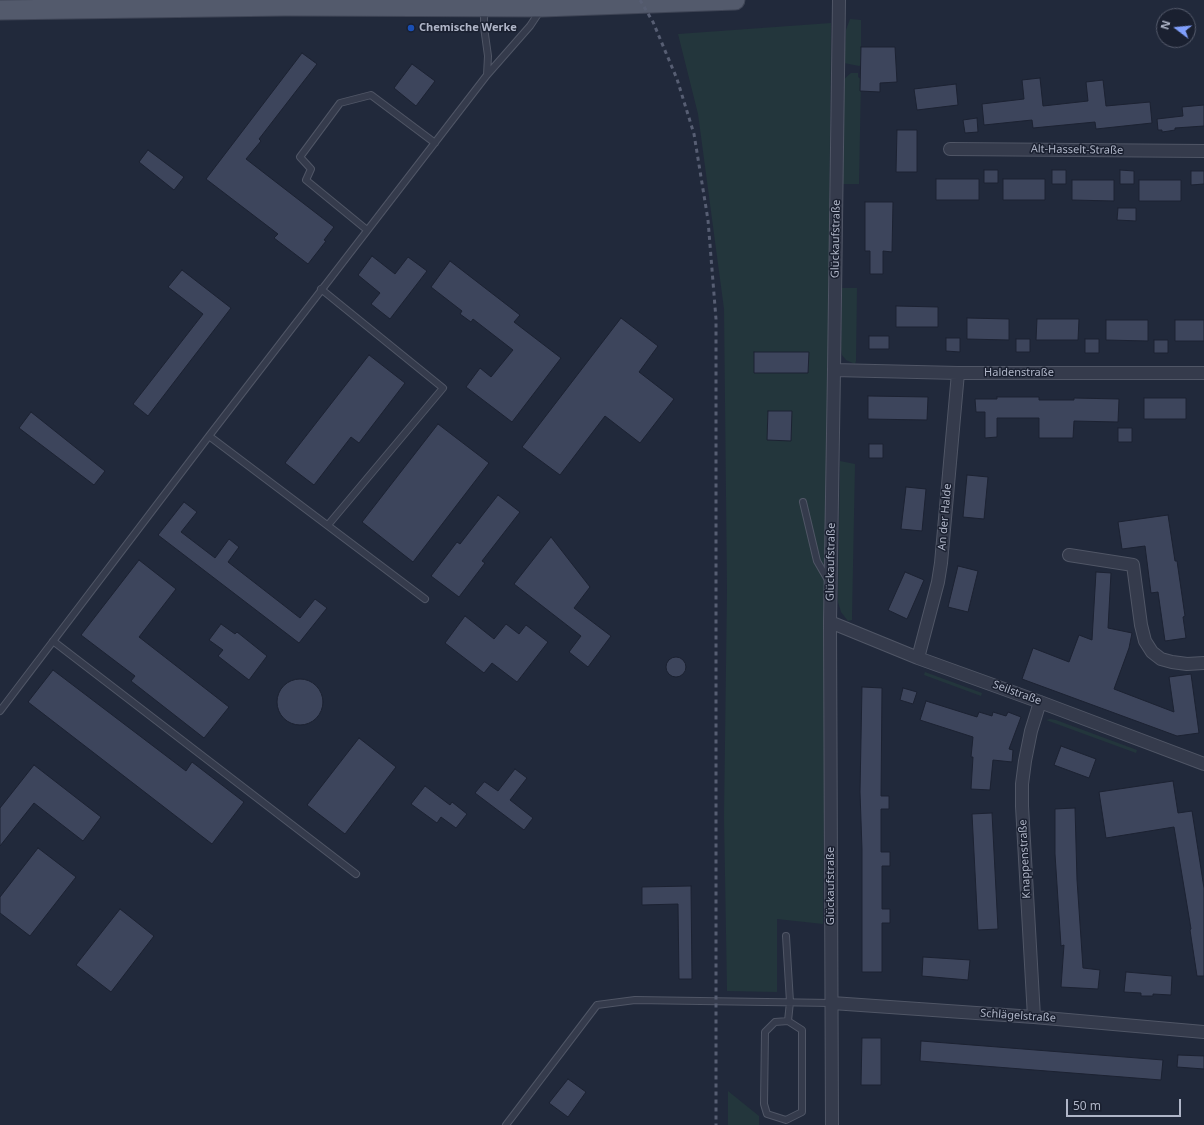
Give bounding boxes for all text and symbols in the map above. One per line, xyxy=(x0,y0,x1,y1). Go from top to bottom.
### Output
north arrow xyxy=(1156,8,1196,48)
text: N xyxy=(1157,18,1173,31)
place label: Chemische Werke xyxy=(419,21,517,35)
marker: Chemische Werke xyxy=(406,23,416,33)
street label: Alt-Hasselt-Straße xyxy=(1031,143,1123,157)
street label: Glückaufstraße xyxy=(829,200,843,278)
street label: Haldenstraße xyxy=(984,366,1054,380)
street label: An der Halde xyxy=(935,483,955,551)
street label: Glückaufstraße xyxy=(824,523,838,601)
street label: Seilstraße xyxy=(991,678,1043,708)
street label: Knappenstraße xyxy=(1016,819,1034,899)
street label: Glückaufstraße xyxy=(824,847,838,925)
street label: Schlägelstraße xyxy=(980,1007,1056,1025)
scale bar xyxy=(1068,1091,1183,1117)
text: 50 m xyxy=(1073,1097,1101,1114)

